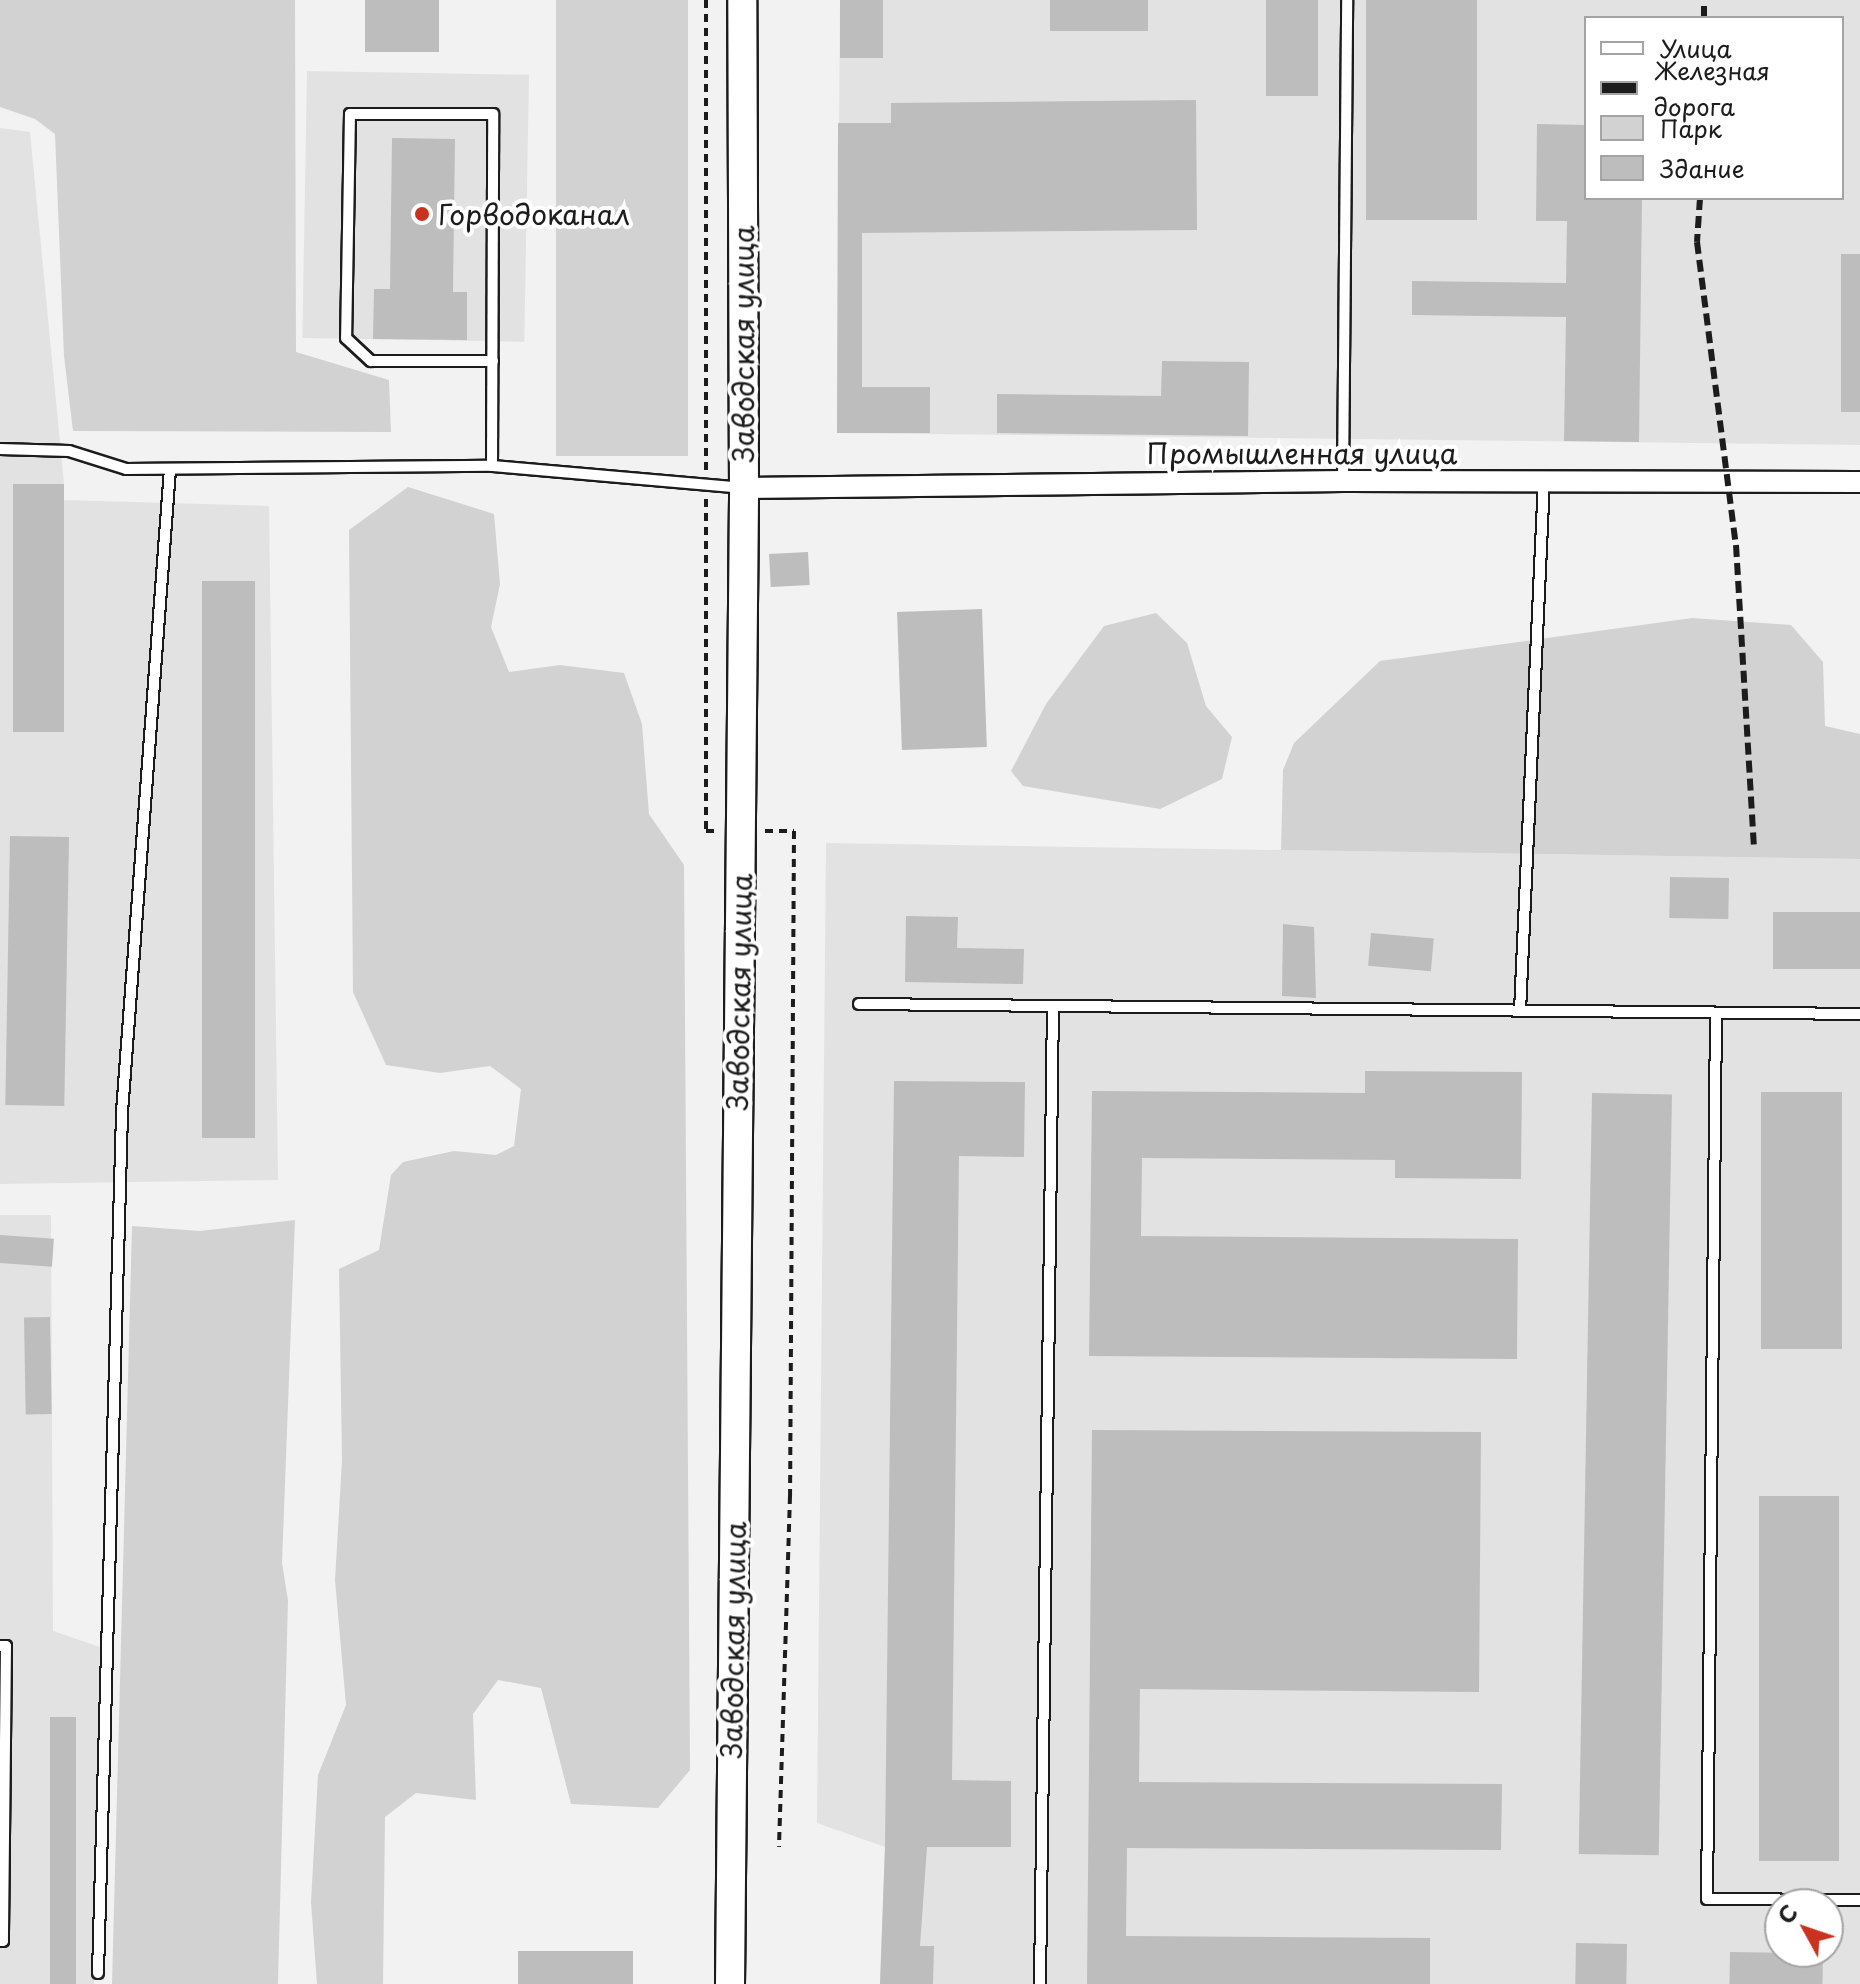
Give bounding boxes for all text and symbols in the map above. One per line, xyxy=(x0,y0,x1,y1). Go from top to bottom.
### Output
legend xyxy=(1584,16,1844,200)
text: Улица xyxy=(1660,30,1732,66)
text: Железная дорога xyxy=(1654,52,1770,124)
text: Парк xyxy=(1660,110,1722,146)
text: Здание xyxy=(1660,150,1745,186)
place label: Горводоканал xyxy=(438,197,630,231)
marker: Горводоканал xyxy=(413,205,431,223)
street label: Заводская улица xyxy=(726,225,760,463)
street label: Промышленная улица xyxy=(1146,436,1458,470)
street label: Заводская улица xyxy=(720,873,758,1111)
street label: Заводская улица xyxy=(714,1521,752,1759)
north arrow xyxy=(1764,1888,1844,1968)
text: С xyxy=(1769,1897,1805,1930)

